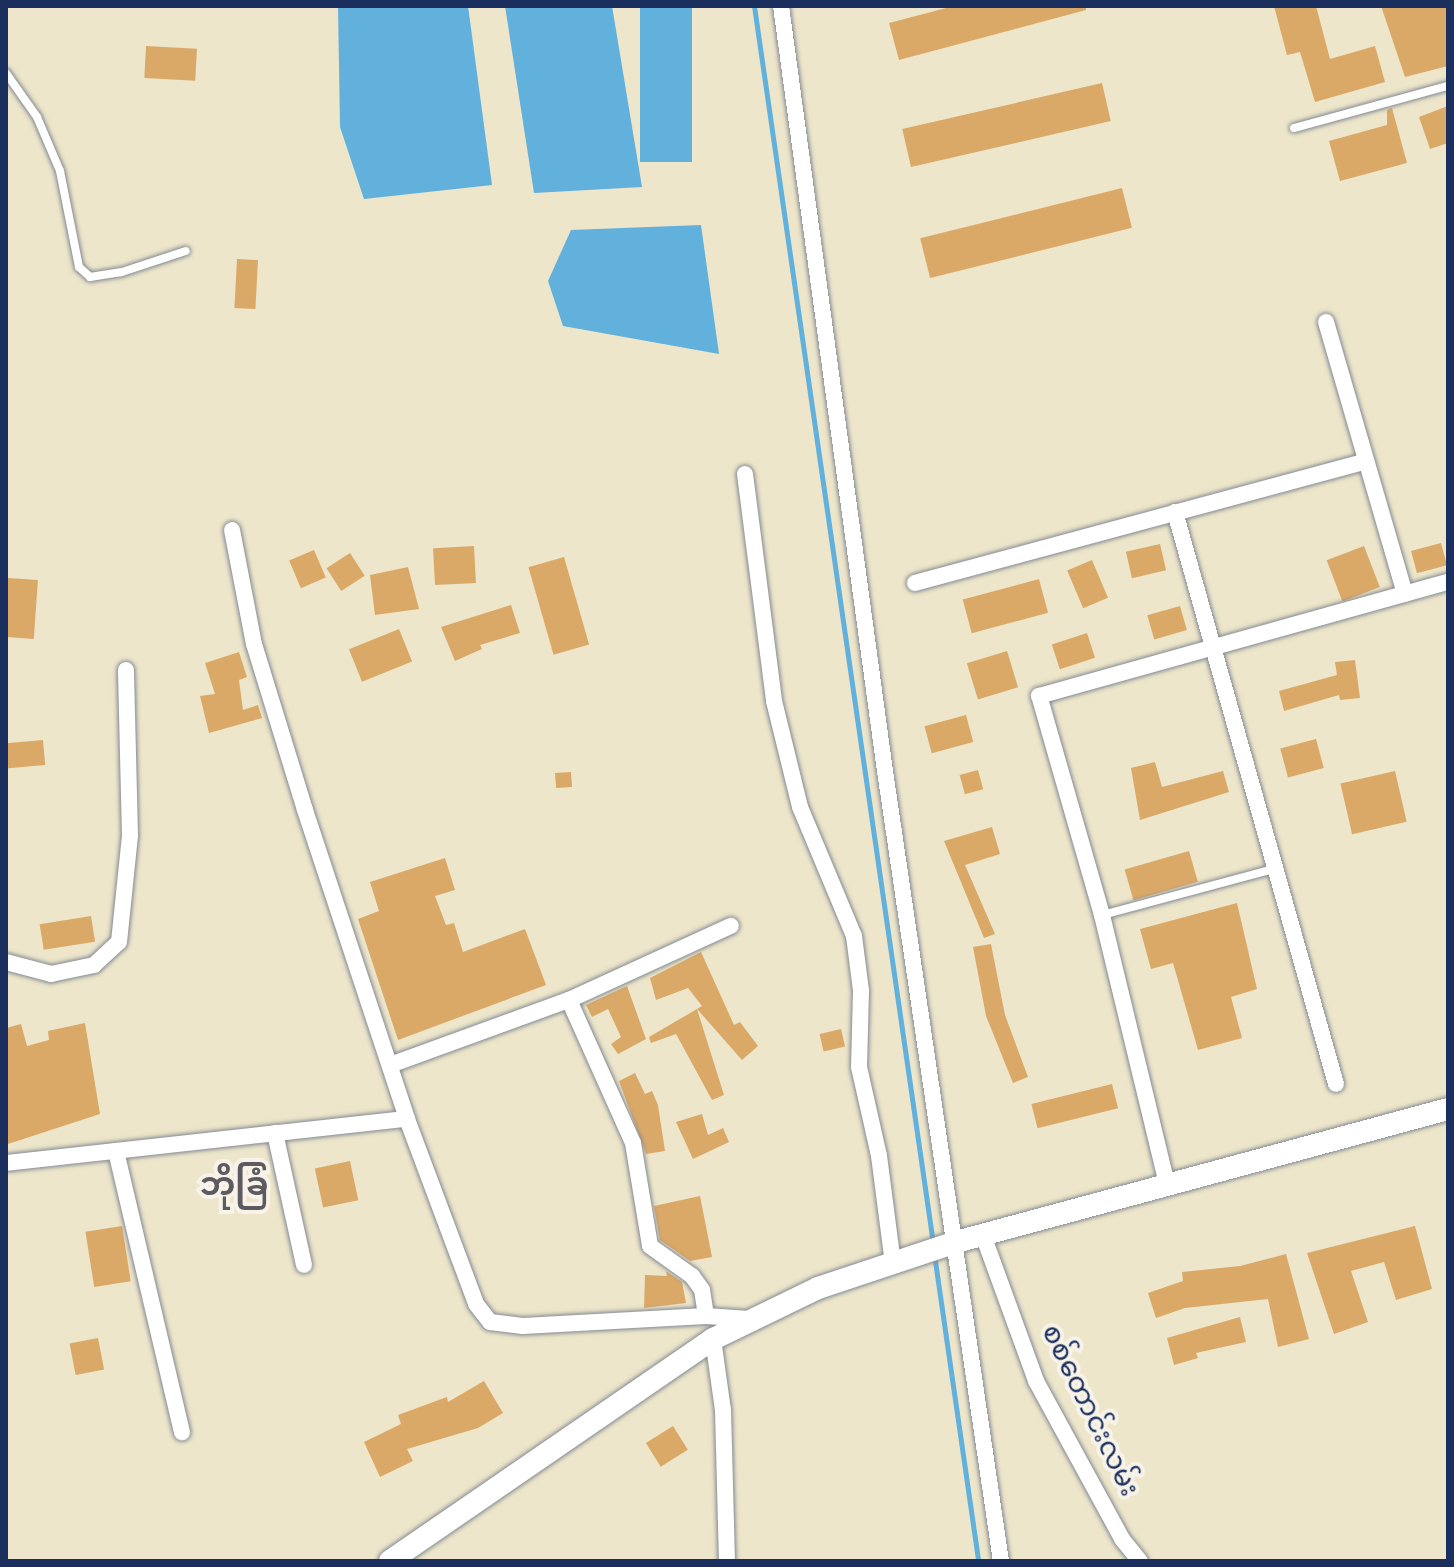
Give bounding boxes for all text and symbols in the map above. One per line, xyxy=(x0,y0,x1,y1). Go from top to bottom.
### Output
district label: ဘိုခြံ xyxy=(200,1170,268,1208)
street label: စစ်တောင်းလမ်း xyxy=(1031,1320,1143,1504)

